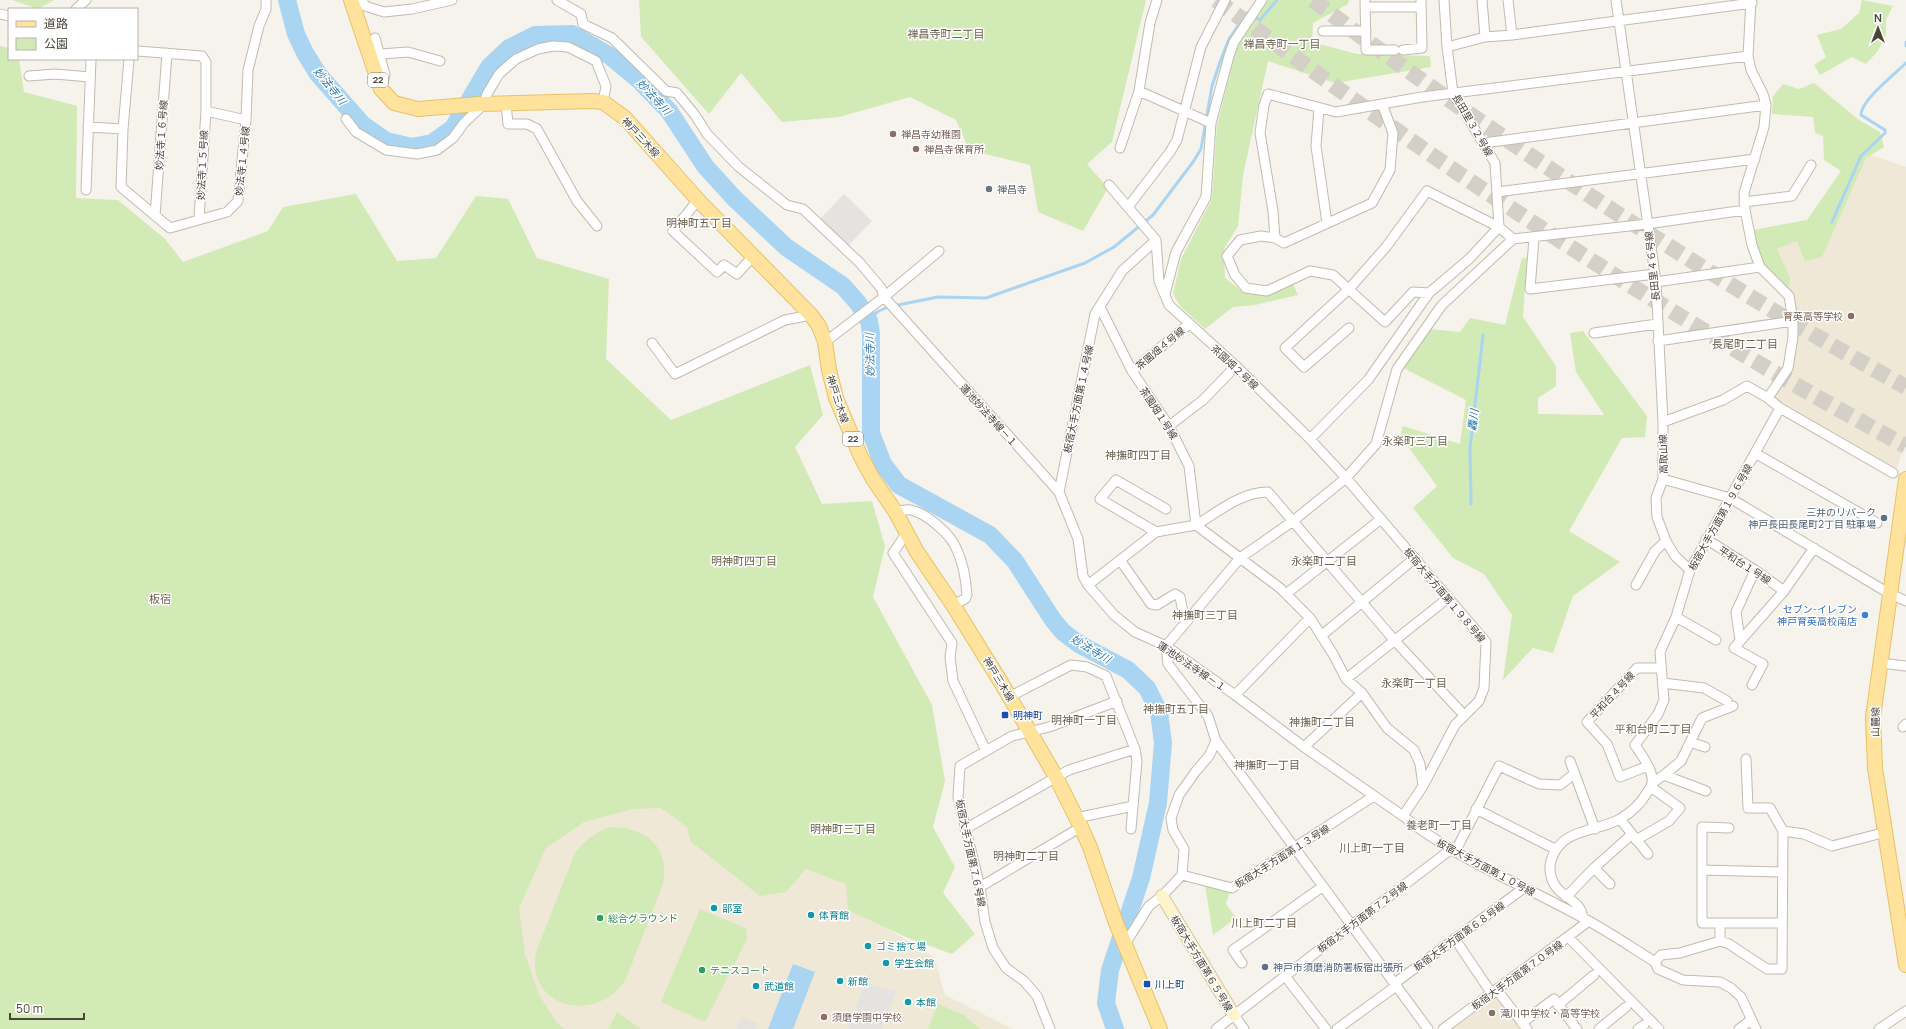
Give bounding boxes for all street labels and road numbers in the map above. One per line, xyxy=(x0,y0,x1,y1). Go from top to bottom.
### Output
road number: 22 xyxy=(368,73,388,87)
street label: 長田里３２号線 xyxy=(1449,91,1497,159)
street label: 妙法寺１６号線 xyxy=(152,100,170,170)
street label: 神戸三木線 xyxy=(619,114,663,160)
street label: 妙法寺１４号線 xyxy=(231,125,253,197)
street label: 妙法寺１５号線 xyxy=(193,130,211,200)
street label: 長田里４６号線 xyxy=(1641,230,1663,302)
street label: 茶園畑４号線 xyxy=(1133,323,1187,373)
street label: 茶園畑２号線 xyxy=(1208,341,1262,393)
street label: 板宿大手方面第１４号線 xyxy=(1060,344,1096,454)
street label: 神戸三木線 xyxy=(824,373,852,425)
street label: 蓮池妙法寺線－１ xyxy=(957,381,1021,449)
street label: 茶園畑１号線 xyxy=(1137,384,1181,442)
road number: 22 xyxy=(843,432,863,446)
street label: 高取山線 xyxy=(1656,434,1670,474)
street label: 板宿大手方面第１９６号線 xyxy=(1685,461,1755,573)
street label: 平和台１号線 xyxy=(1716,543,1774,587)
street label: 板宿大手方面第１９８号線 xyxy=(1401,545,1489,645)
street label: 蓮池妙法寺線－１ xyxy=(1155,638,1229,694)
street label: 神戸三木線 xyxy=(980,654,1018,704)
street label: 平和台４号線 xyxy=(1586,668,1638,722)
street label: 山麓線 xyxy=(1868,707,1882,737)
street label: 板宿大手方面第７６号線 xyxy=(953,798,989,908)
street label: 板宿大手方面第１３号線 xyxy=(1232,821,1332,891)
street label: 板宿大手方面第１０号線 xyxy=(1434,835,1538,899)
street label: 板宿大手方面第７２号線 xyxy=(1314,878,1410,956)
street label: 板宿大手方面第６８号線 xyxy=(1410,898,1508,974)
street label: 板宿大手方面第６５号線 xyxy=(1168,912,1236,1014)
street label: 板宿大手方面第７０号線 xyxy=(1468,937,1566,1013)

